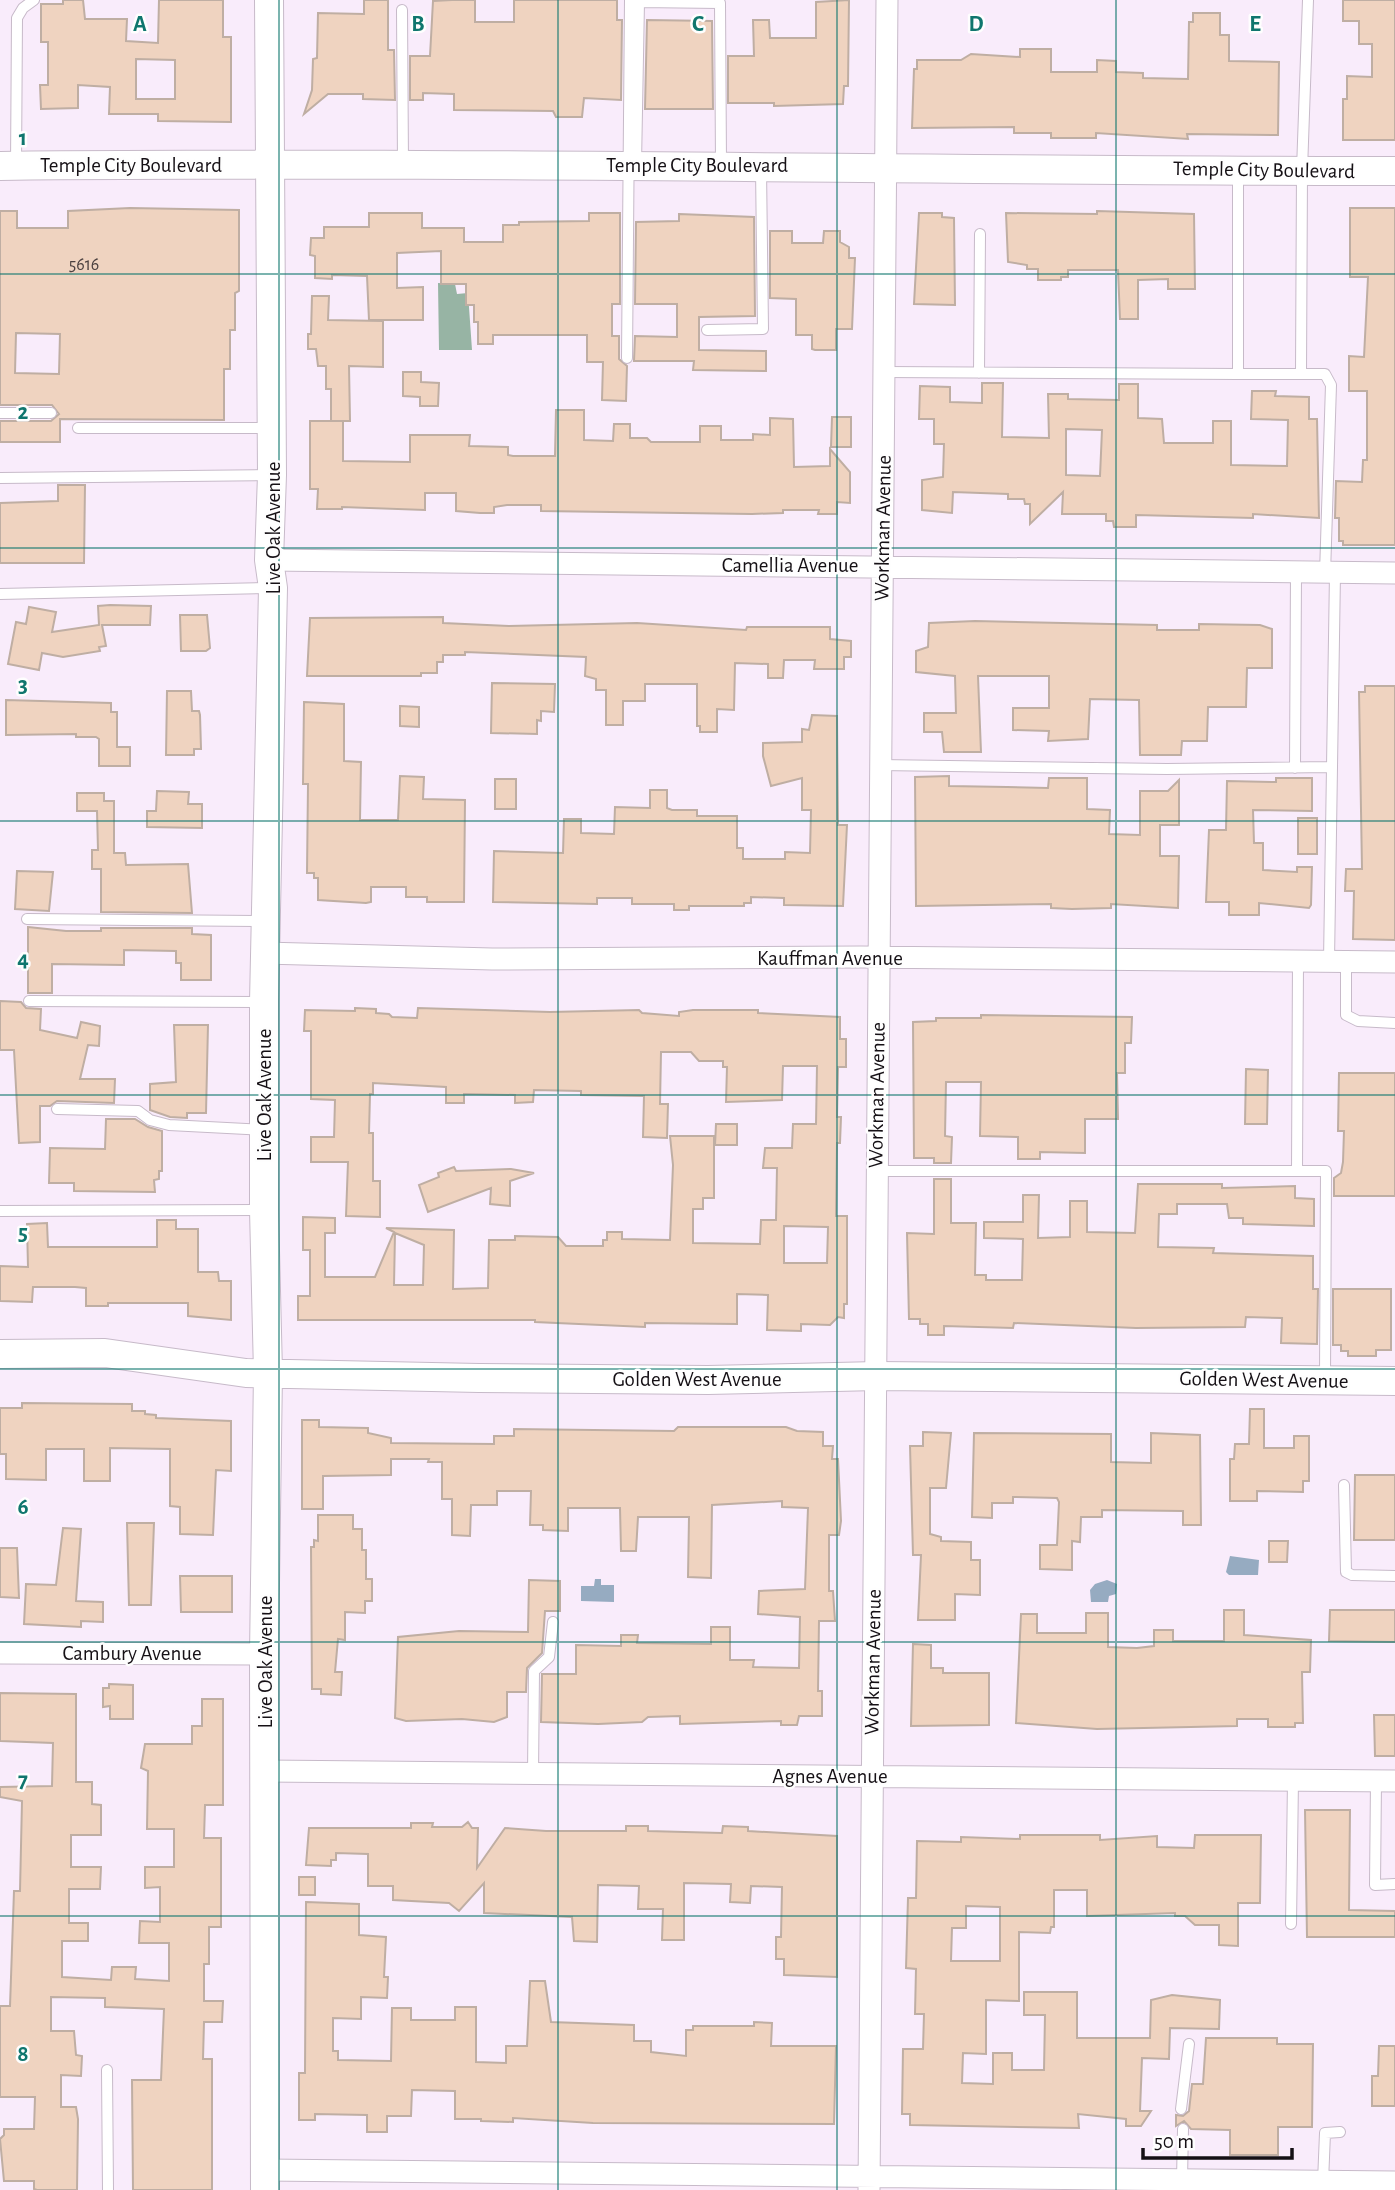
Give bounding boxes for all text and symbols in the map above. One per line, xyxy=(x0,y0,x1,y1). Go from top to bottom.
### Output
text: A xyxy=(133,13,147,36)
text: B xyxy=(411,13,425,36)
text: C xyxy=(692,13,704,36)
text: D xyxy=(968,13,984,36)
text: E xyxy=(1249,13,1261,36)
text: 1 xyxy=(19,127,27,150)
street label: Temple City Boulevard xyxy=(40,155,222,176)
street label: Temple City Boulevard xyxy=(606,155,788,176)
street label: Temple City Boulevard xyxy=(1173,158,1355,182)
house number: 5616 xyxy=(69,256,99,274)
text: 2 xyxy=(18,401,29,424)
street label: Workman Avenue xyxy=(871,455,895,601)
street label: Live Oak Avenue xyxy=(263,462,284,594)
street label: Camellia Avenue xyxy=(722,555,858,576)
text: 3 xyxy=(18,674,28,697)
text: 4 xyxy=(17,948,29,971)
street label: Kauffman Avenue xyxy=(757,948,903,969)
street label: Workman Avenue xyxy=(865,1022,889,1168)
street label: Live Oak Avenue xyxy=(254,1029,275,1161)
text: 5 xyxy=(18,1222,28,1245)
street label: Golden West Avenue xyxy=(1179,1368,1349,1392)
street label: Golden West Avenue xyxy=(612,1369,782,1390)
text: 6 xyxy=(17,1496,29,1519)
street label: Workman Avenue xyxy=(861,1589,885,1735)
street label: Live Oak Avenue xyxy=(255,1596,276,1728)
street label: Cambury Avenue xyxy=(62,1643,202,1664)
street label: Agnes Avenue xyxy=(772,1766,888,1787)
text: 7 xyxy=(18,1769,28,1792)
text: 8 xyxy=(17,2043,29,2066)
scale bar xyxy=(1143,2116,1292,2160)
text: 50 m xyxy=(1154,2131,1194,2152)

